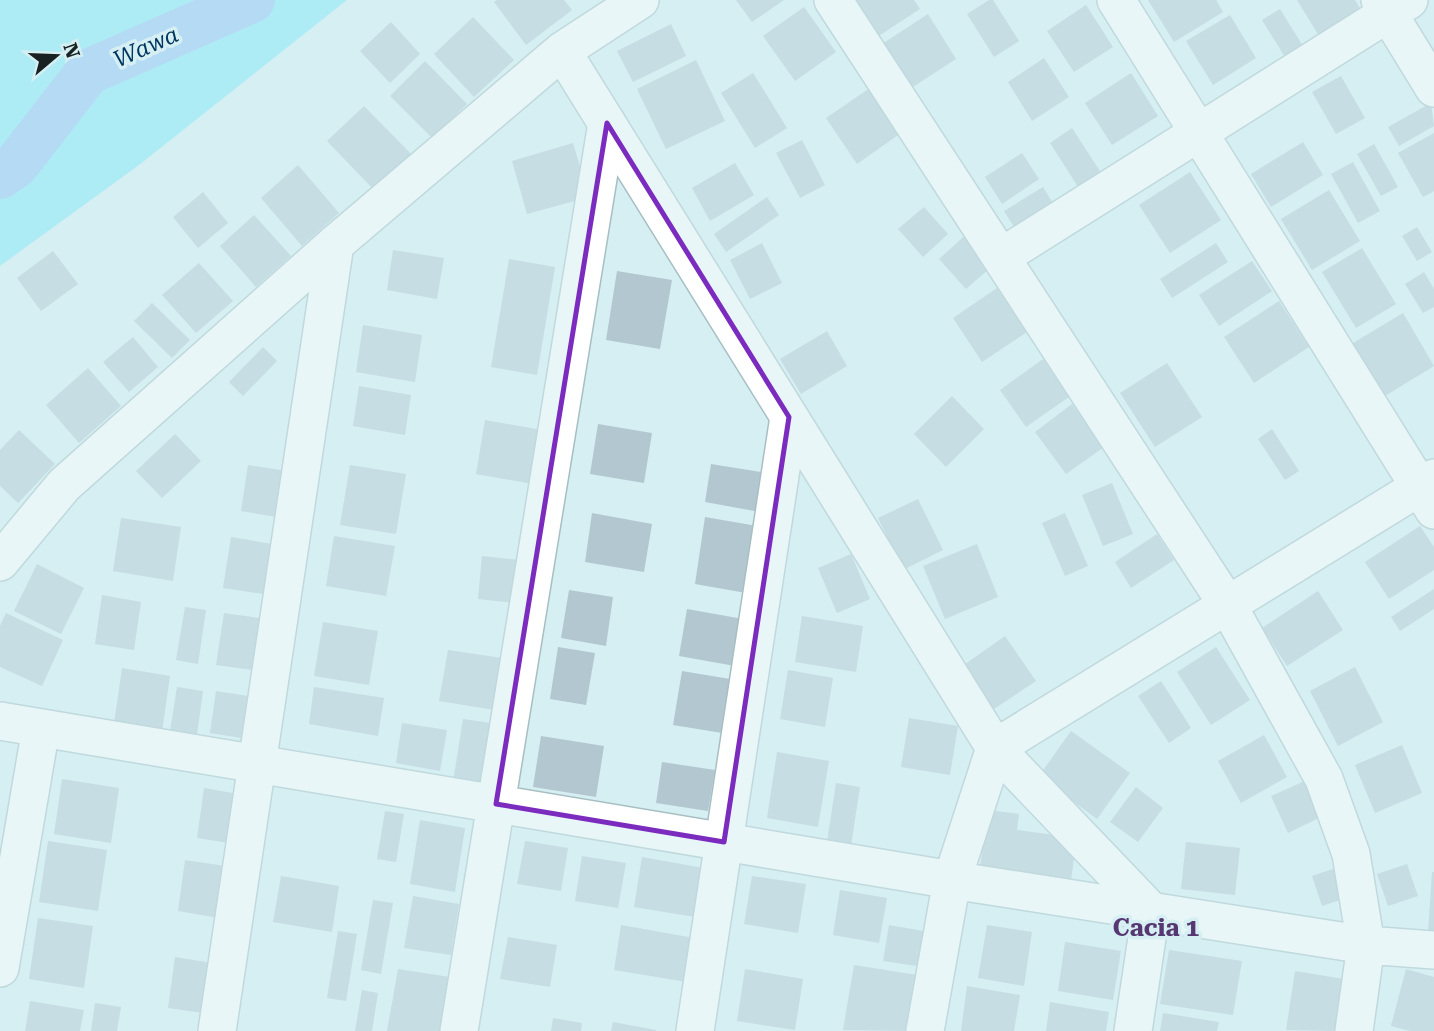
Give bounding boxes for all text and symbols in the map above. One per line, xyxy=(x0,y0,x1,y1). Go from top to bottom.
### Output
north arrow xyxy=(21,21,91,91)
water label: Wawa xyxy=(109,21,183,73)
text: N xyxy=(58,40,85,62)
district label: Cacia 1 xyxy=(1113,914,1199,942)

